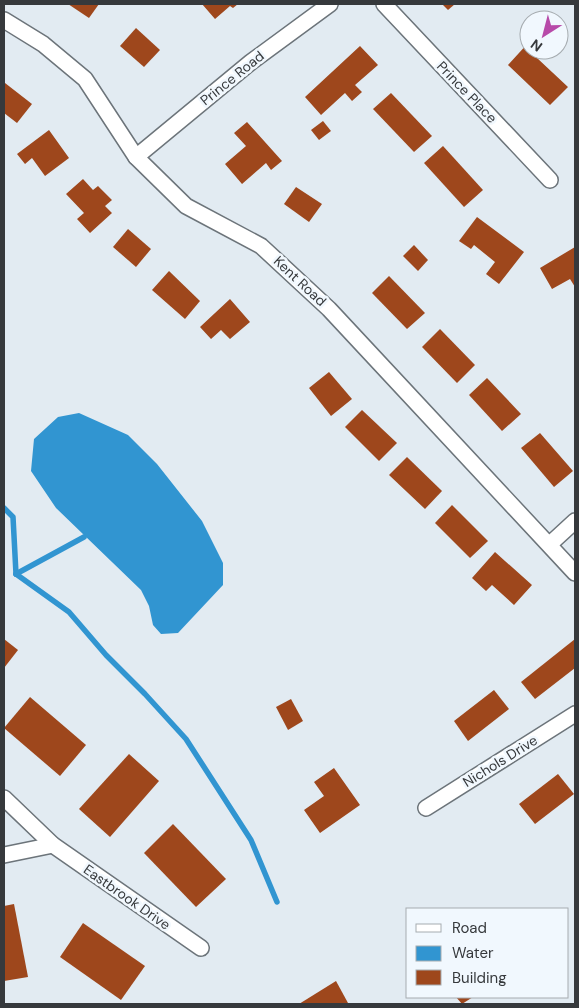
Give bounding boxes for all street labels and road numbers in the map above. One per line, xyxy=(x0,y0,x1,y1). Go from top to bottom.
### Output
street label: Prince Road xyxy=(196,47,268,109)
street label: Prince Place xyxy=(433,57,501,127)
street label: Kent Road xyxy=(270,252,330,310)
street label: Nichols Drive xyxy=(459,731,541,791)
street label: Eastbrook Drive xyxy=(80,860,174,934)

